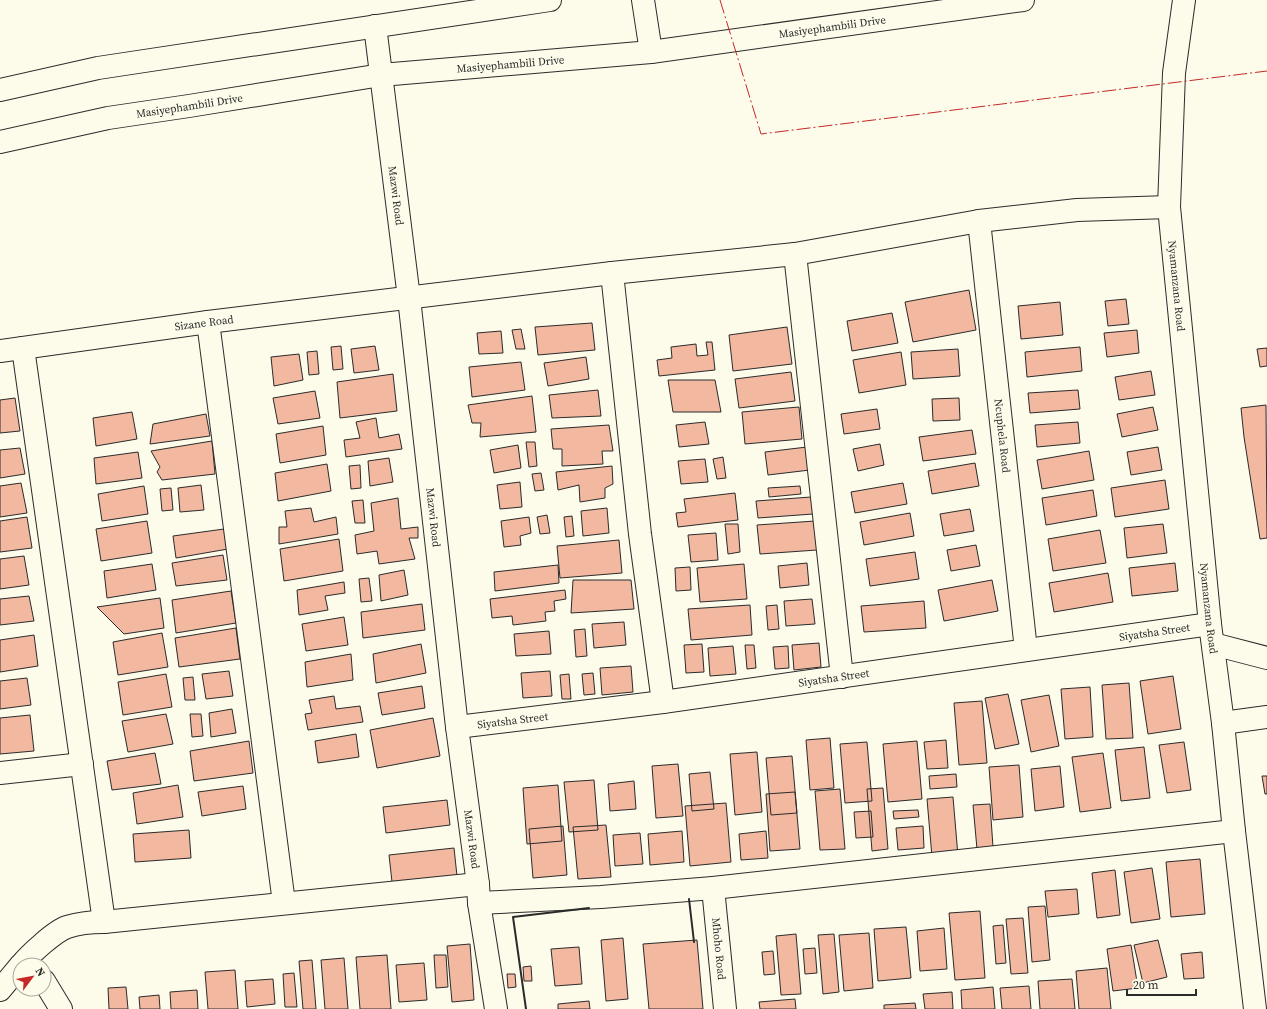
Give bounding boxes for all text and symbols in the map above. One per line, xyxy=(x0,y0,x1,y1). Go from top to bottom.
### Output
street label: Masiyephambili Drive xyxy=(778,12,887,42)
street label: Masiyephambili Drive xyxy=(456,52,565,76)
street label: Masiyephambili Drive xyxy=(135,90,244,121)
street label: Mazwi Road xyxy=(385,165,407,227)
street label: Nyamanzana Road xyxy=(1165,240,1189,333)
street label: Sizane Road xyxy=(174,311,235,334)
street label: Ncuphela Road xyxy=(991,398,1014,474)
street label: Mazwi Road xyxy=(423,487,444,549)
street label: Nyamanzana Road xyxy=(1197,562,1221,655)
street label: Siyatsha Street xyxy=(1118,619,1191,644)
street label: Siyatsha Street xyxy=(797,665,871,690)
street label: Siyatsha Street xyxy=(476,708,549,732)
street label: Mazwi Road xyxy=(461,809,483,870)
street label: Mhoho Road xyxy=(708,917,730,981)
north arrow xyxy=(12,957,52,997)
text: N xyxy=(32,965,49,979)
scale bar xyxy=(1127,971,1196,997)
text: 20 m xyxy=(1133,977,1159,993)

